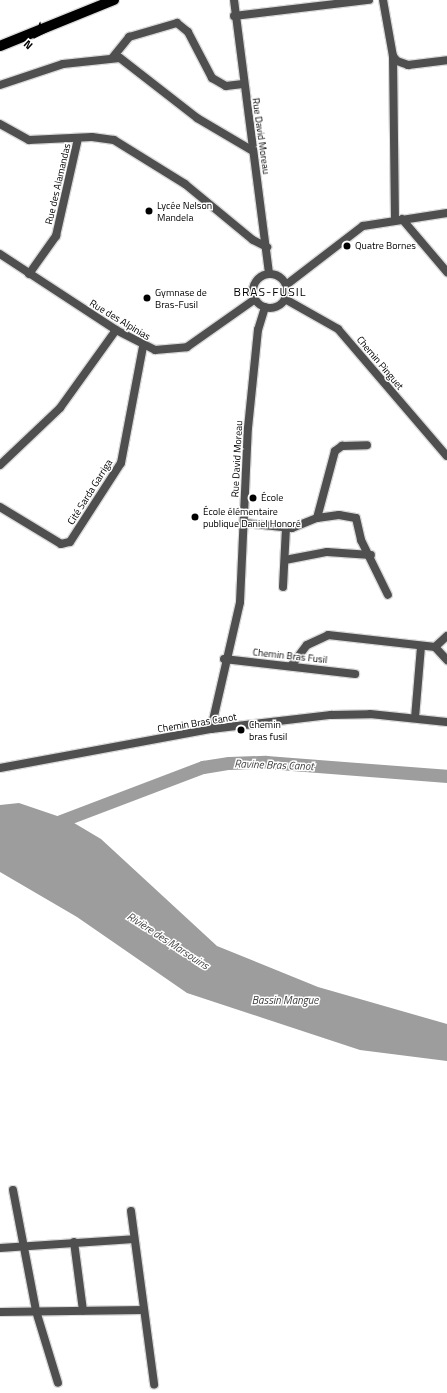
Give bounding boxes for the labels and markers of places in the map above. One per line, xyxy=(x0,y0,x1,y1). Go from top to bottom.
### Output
place label: Lycée Nelson Mandela xyxy=(157,199,212,222)
marker: Lycée Nelson Mandela xyxy=(144,206,154,216)
place label: Quatre Bornes xyxy=(355,240,416,252)
marker: Quatre Bornes xyxy=(342,241,352,251)
place label: Gymnase de Bras-Fusil xyxy=(155,286,207,310)
marker: Gymnase de Bras-Fusil xyxy=(142,293,152,303)
place label: École xyxy=(261,492,283,504)
marker: École xyxy=(248,493,258,503)
place label: École élémentaire publique Daniel Honoré xyxy=(203,505,301,528)
marker: École élémentaire publique Daniel Honoré xyxy=(190,512,200,522)
place label: Chemin bras fusil xyxy=(249,718,287,742)
marker: Chemin bras fusil xyxy=(236,725,246,735)

